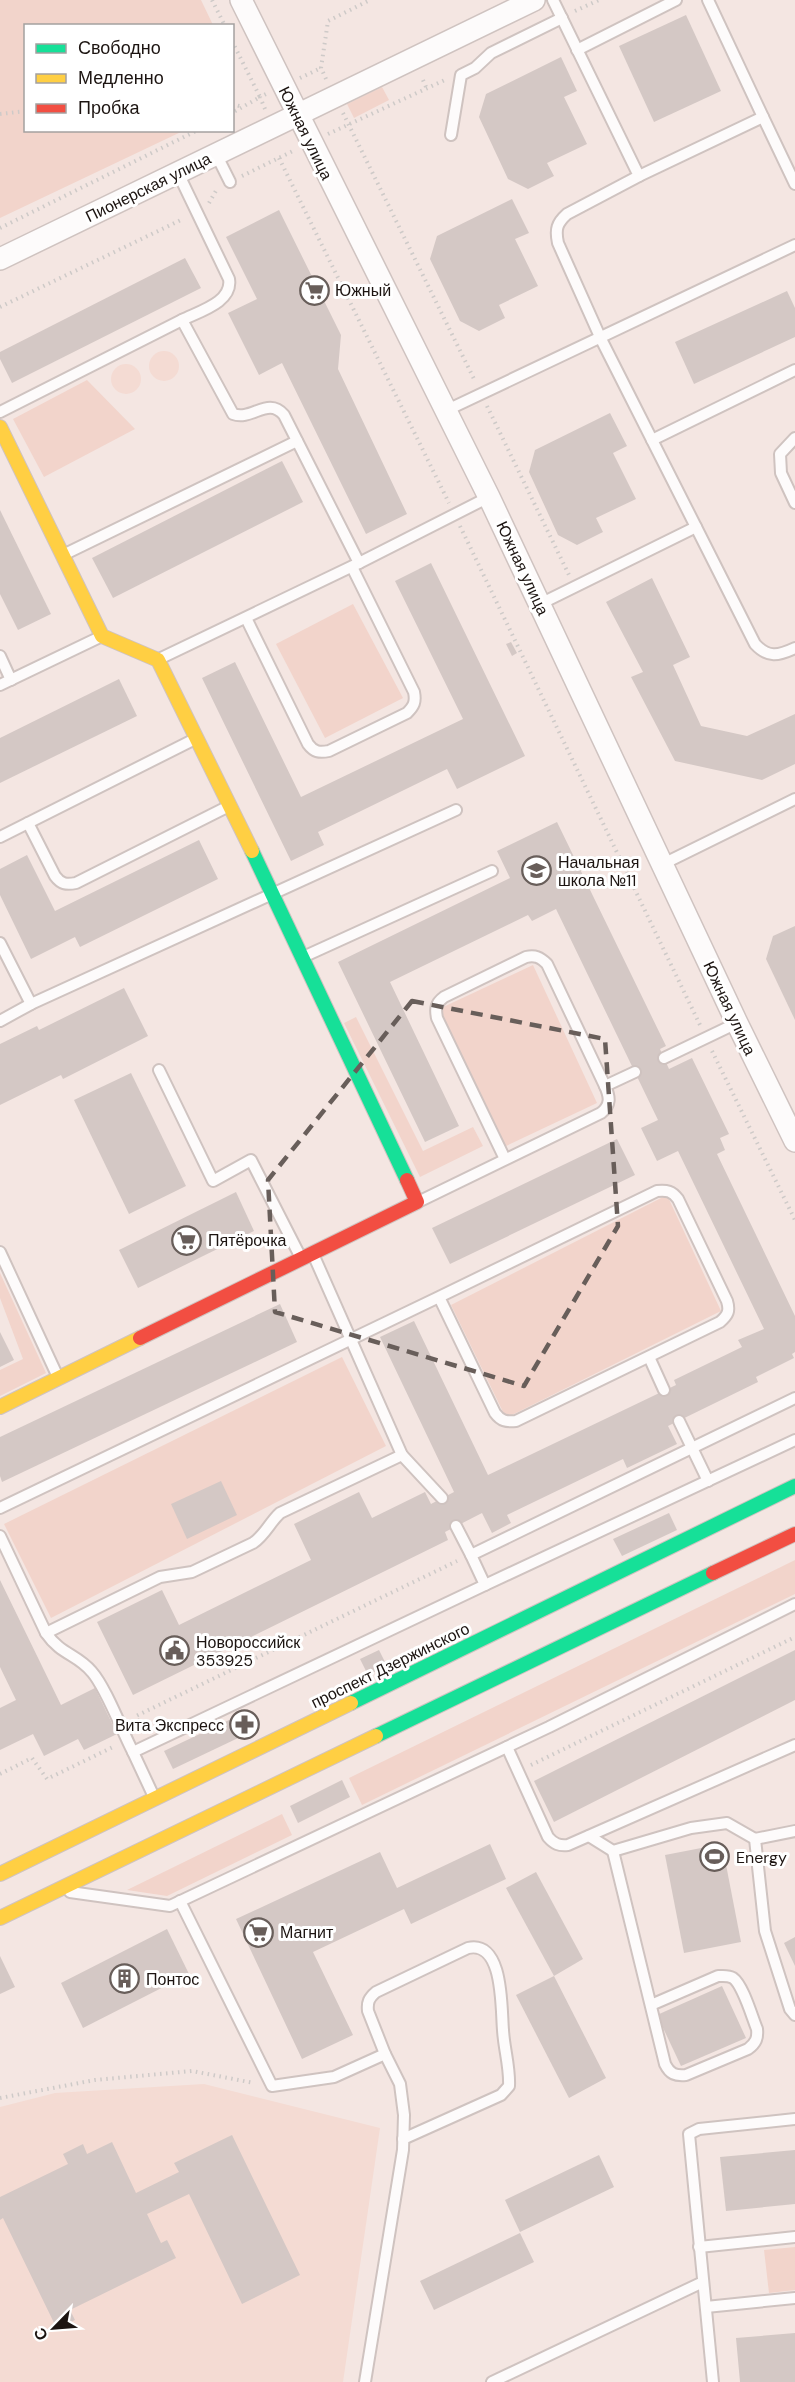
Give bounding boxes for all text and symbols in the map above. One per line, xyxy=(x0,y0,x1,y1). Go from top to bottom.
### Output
legend xyxy=(24,24,234,132)
text: Свободно xyxy=(78,36,161,60)
text: Медленно xyxy=(78,66,164,90)
street label: Южная улица xyxy=(274,83,337,184)
text: Пробка xyxy=(78,96,141,120)
street label: Пионерская улица xyxy=(82,148,215,227)
supermarket icon: Южный xyxy=(298,274,330,306)
place label: Южный xyxy=(335,280,391,301)
street label: Южная улица xyxy=(492,518,554,619)
place label: Начальная школа №11 xyxy=(558,852,639,891)
school or university icon: Начальная школа №11 xyxy=(521,855,553,887)
street label: Южная улица xyxy=(699,958,761,1059)
supermarket icon: Пятёрочка xyxy=(171,1224,203,1256)
place label: Пятёрочка xyxy=(208,1230,287,1251)
street label: проспект Дзержинского xyxy=(307,1618,473,1713)
place label: Новороссийск 353925 xyxy=(196,1632,301,1671)
public building icon: Новороссийск 353925 xyxy=(159,1635,191,1667)
pharmacy icon: Вита Экспресс xyxy=(229,1709,261,1741)
place label: Вита Экспресс xyxy=(115,1715,224,1736)
sports icon: Energy xyxy=(699,1841,731,1873)
place label: Energy xyxy=(736,1847,787,1868)
supermarket icon: Магнит xyxy=(243,1916,275,1948)
place label: Магнит xyxy=(280,1922,334,1943)
building icon: Понтос xyxy=(109,1963,141,1995)
place label: Понтос xyxy=(146,1969,199,1990)
north arrow xyxy=(24,2298,84,2358)
text: С xyxy=(29,2324,53,2344)

